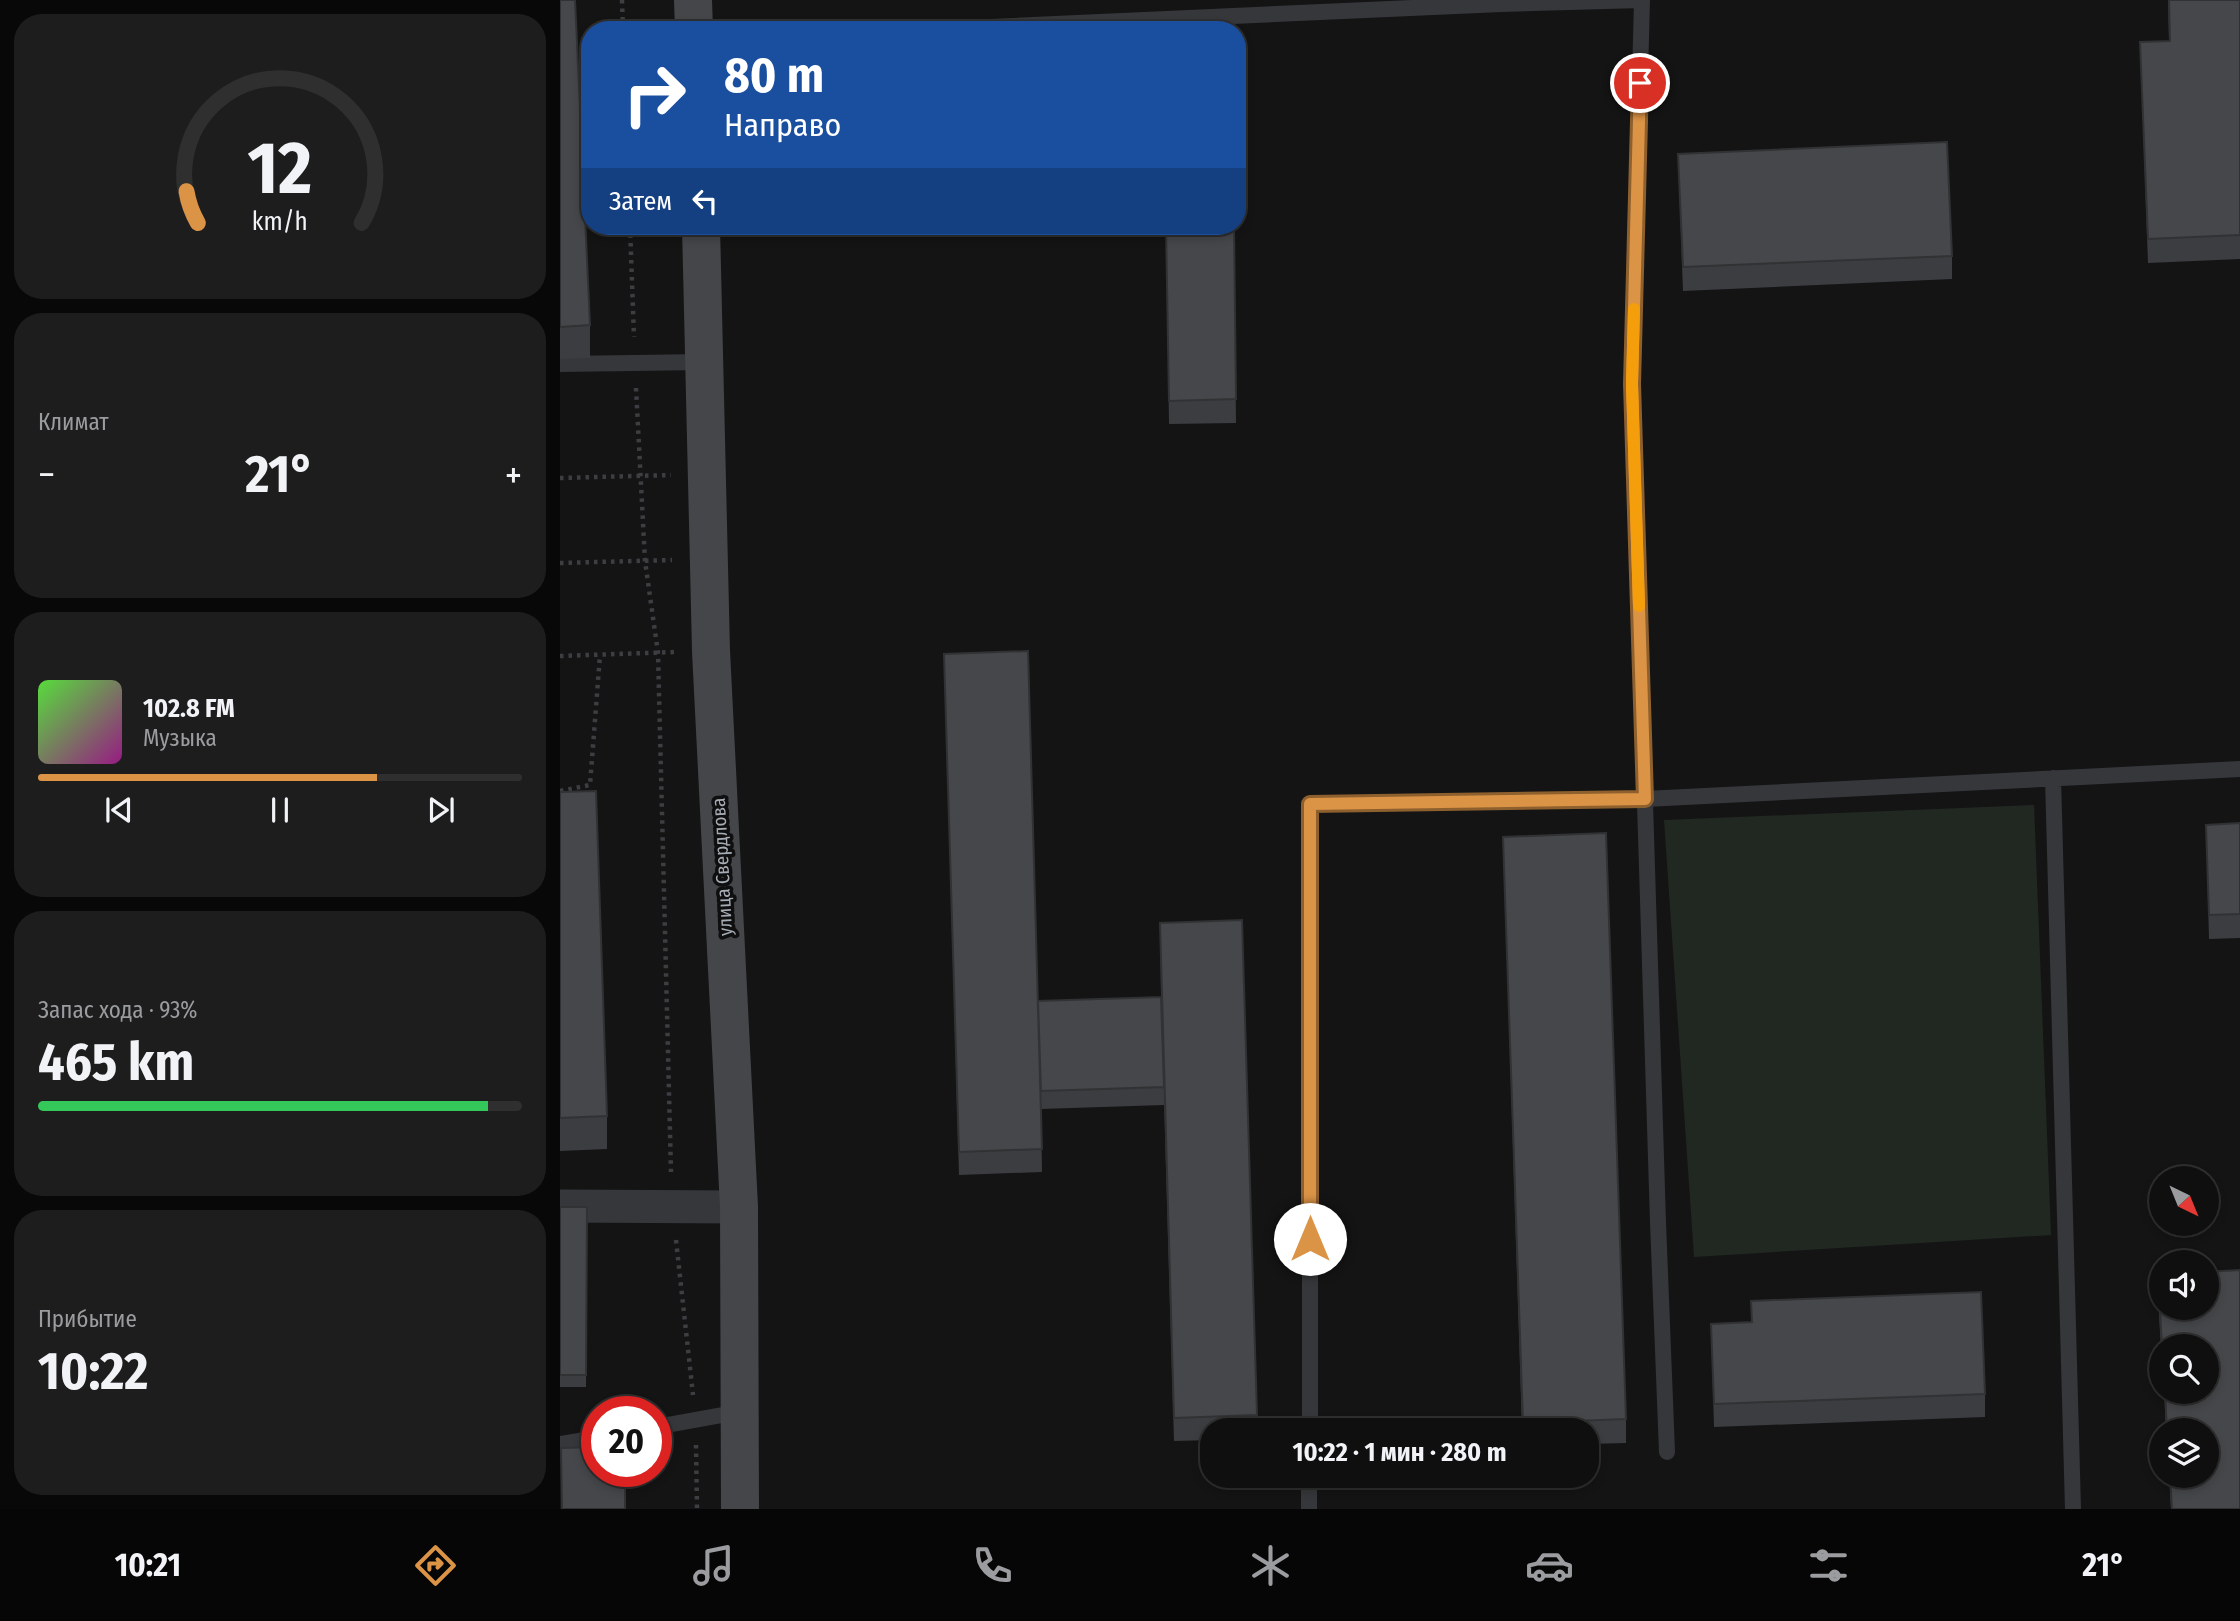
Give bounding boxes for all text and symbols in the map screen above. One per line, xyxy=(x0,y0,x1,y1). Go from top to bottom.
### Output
text: 80 m xyxy=(724,46,824,105)
icon: right xyxy=(609,49,700,140)
pin xyxy=(1610,53,1670,113)
icon: arrive xyxy=(1621,64,1659,102)
text: Направо xyxy=(724,106,841,144)
text: 12 xyxy=(248,125,312,212)
icon: left xyxy=(686,182,724,220)
text: Затем xyxy=(609,186,672,217)
text: km/h xyxy=(252,206,308,236)
text: Климат xyxy=(38,408,109,436)
text: 21° xyxy=(245,443,315,506)
text: − xyxy=(38,452,55,498)
text: + xyxy=(505,452,522,498)
text: 102.8 FM xyxy=(143,693,235,724)
text: Музыка xyxy=(143,724,217,752)
icon: previous xyxy=(100,791,138,829)
icon: pause xyxy=(261,791,299,829)
icon: next xyxy=(422,791,460,829)
street label: улица Свердлова xyxy=(707,797,737,937)
text: Запас хода · 93% xyxy=(38,996,197,1024)
text: 465 km xyxy=(38,1031,194,1094)
north arrow xyxy=(2149,1166,2219,1236)
map controls xyxy=(2149,1166,2219,1488)
position arrow xyxy=(1273,1202,1347,1276)
button: sound xyxy=(2149,1250,2219,1320)
text: Прибытие xyxy=(38,1305,137,1333)
button: search xyxy=(2149,1334,2219,1404)
text: 10:22 xyxy=(38,1340,148,1403)
speed limit sign: 20 xyxy=(581,1396,672,1487)
button: layers xyxy=(2149,1418,2219,1488)
text: 10:22 · 1 мин · 280 m xyxy=(1292,1437,1507,1468)
icon: directions xyxy=(411,1541,460,1590)
icon: music xyxy=(689,1541,738,1590)
icon: phone xyxy=(968,1541,1017,1590)
icon: climate xyxy=(1246,1541,1295,1590)
icon: car xyxy=(1525,1541,1574,1590)
icon: filters xyxy=(1804,1541,1853,1590)
text: 10:21 xyxy=(115,1546,181,1584)
text: 21° xyxy=(2082,1546,2125,1584)

